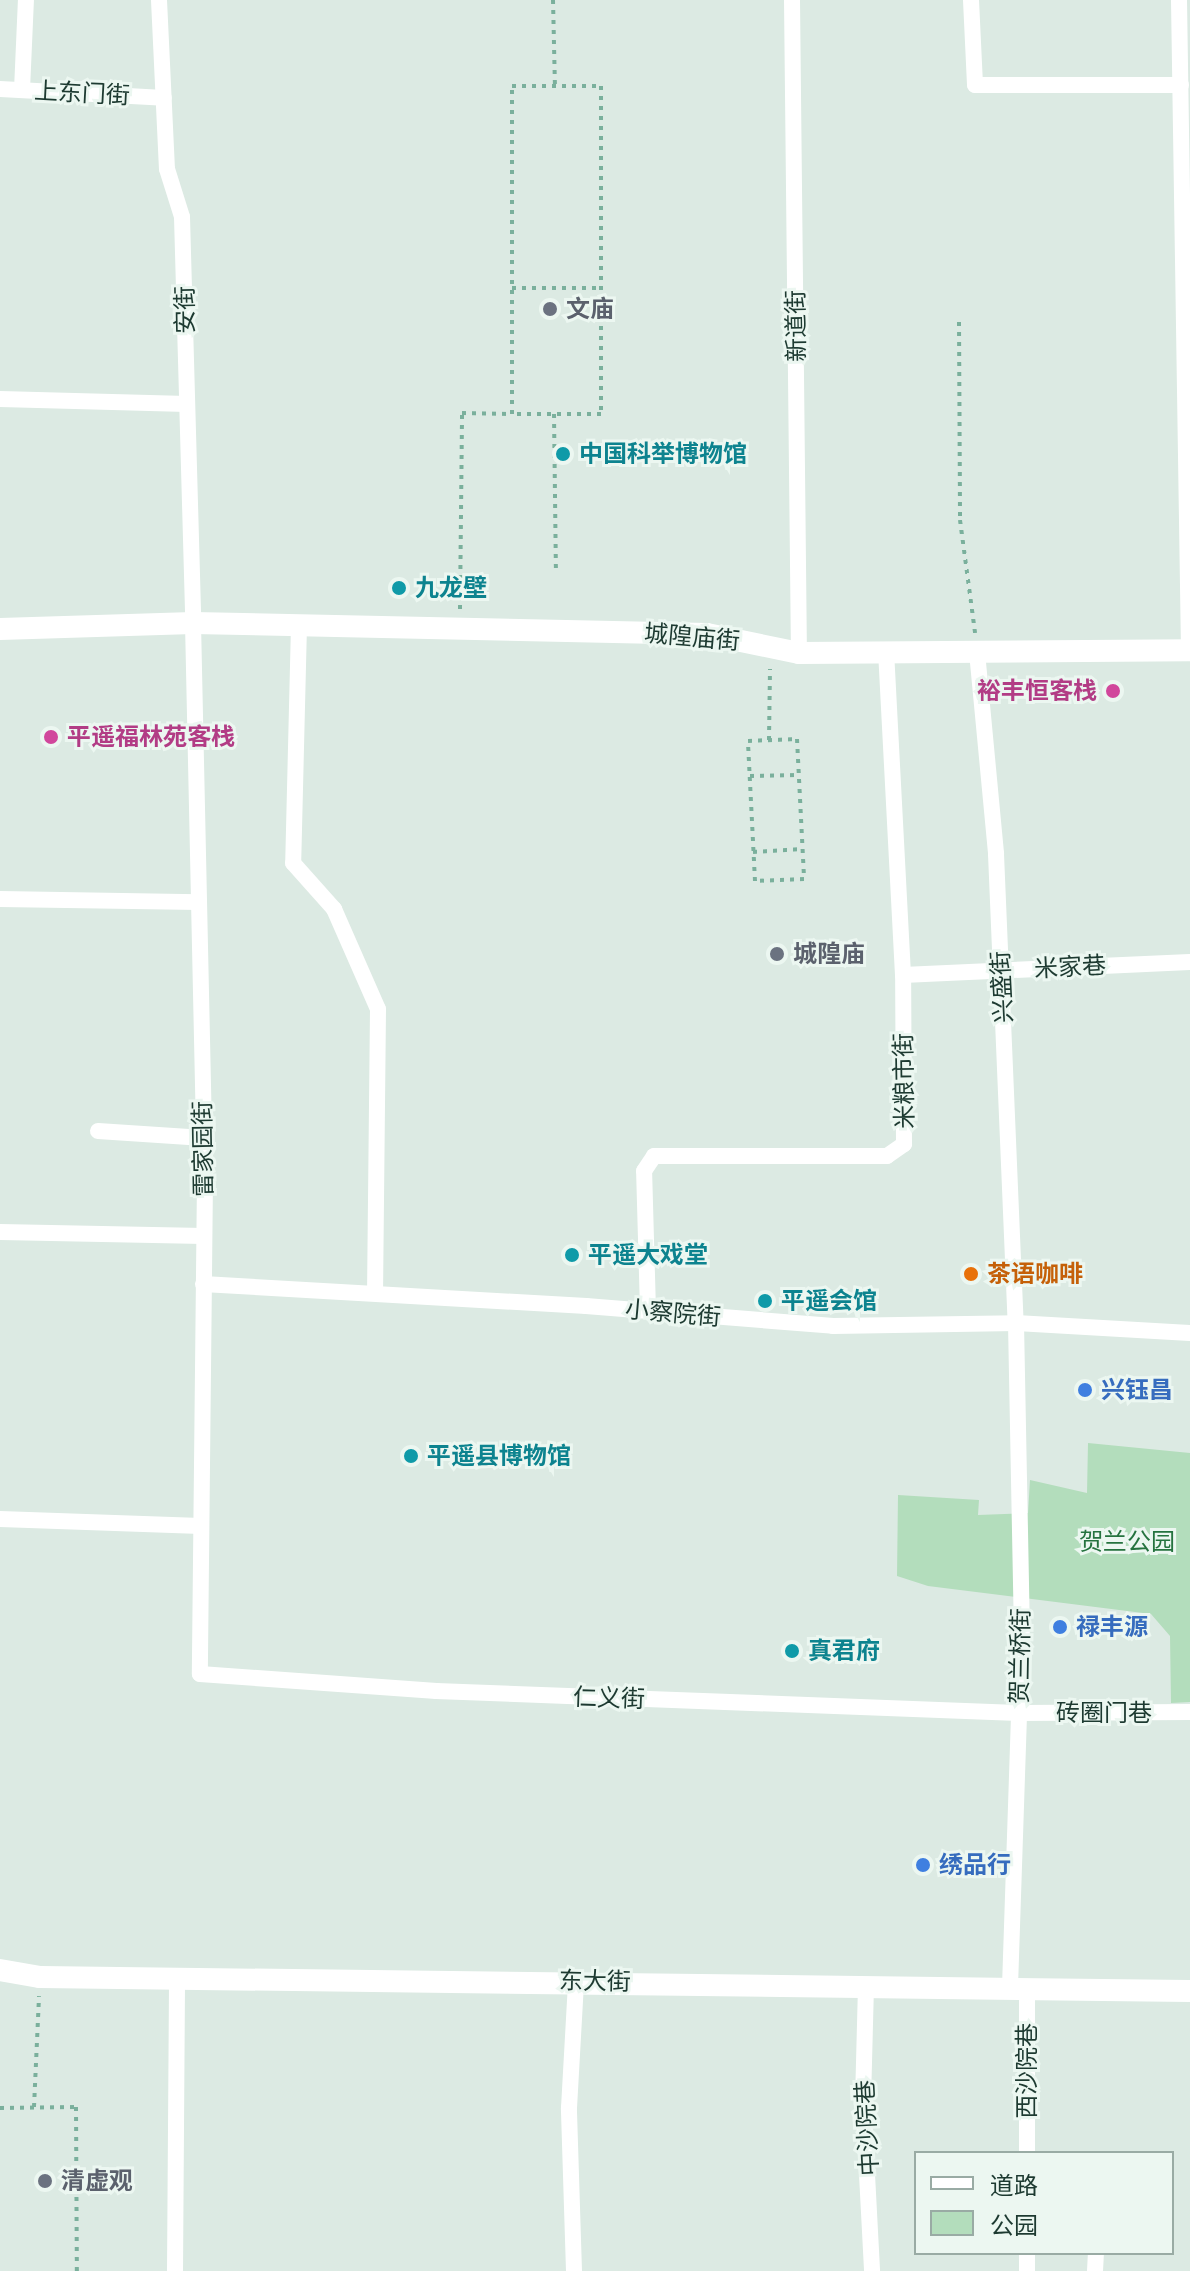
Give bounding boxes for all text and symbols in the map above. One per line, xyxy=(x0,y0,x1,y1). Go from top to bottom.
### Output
street label: 上东门街 xyxy=(33,76,131,110)
street label: 安街 xyxy=(170,286,200,334)
street label: 新道街 xyxy=(781,290,811,362)
place label: 文庙 xyxy=(566,295,614,323)
marker: 文庙 xyxy=(541,300,559,318)
place label: 中国科举博物馆 xyxy=(579,440,747,468)
marker: 中国科举博物馆 xyxy=(554,445,572,463)
place label: 九龙壁 xyxy=(415,574,487,602)
marker: 九龙壁 xyxy=(390,579,408,597)
street label: 城隍庙街 xyxy=(643,618,741,656)
place label: 裕丰恒客栈 xyxy=(977,677,1097,705)
marker: 裕丰恒客栈 xyxy=(1104,682,1122,700)
place label: 平遥福林苑客栈 xyxy=(67,723,235,751)
marker: 平遥福林苑客栈 xyxy=(42,728,60,746)
place label: 城隍庙 xyxy=(793,940,865,968)
marker: 城隍庙 xyxy=(768,945,786,963)
street label: 兴盛街 xyxy=(986,950,1018,1024)
street label: 米家巷 xyxy=(1033,951,1107,983)
street label: 米粮市街 xyxy=(889,1033,919,1129)
street label: 雷家园街 xyxy=(188,1101,218,1197)
place label: 平遥大戏堂 xyxy=(588,1241,708,1269)
marker: 平遥大戏堂 xyxy=(563,1246,581,1264)
place label: 茶语咖啡 xyxy=(987,1260,1083,1288)
marker: 茶语咖啡 xyxy=(962,1265,980,1283)
place label: 平遥会馆 xyxy=(781,1287,877,1315)
marker: 平遥会馆 xyxy=(756,1292,774,1310)
street label: 小察院街 xyxy=(624,1294,722,1332)
place label: 兴钰昌 xyxy=(1101,1376,1173,1404)
marker: 兴钰昌 xyxy=(1076,1381,1094,1399)
place label: 平遥县博物馆 xyxy=(427,1442,571,1470)
marker: 平遥县博物馆 xyxy=(402,1447,420,1465)
park label: 贺兰公园 xyxy=(1079,1528,1175,1556)
street label: 贺兰桥街 xyxy=(1005,1608,1035,1704)
place label: 禄丰源 xyxy=(1076,1613,1148,1641)
marker: 禄丰源 xyxy=(1051,1618,1069,1636)
place label: 真君府 xyxy=(808,1637,880,1665)
marker: 真君府 xyxy=(783,1642,801,1660)
street label: 仁义街 xyxy=(573,1682,645,1714)
street label: 砖圈门巷 xyxy=(1056,1699,1152,1727)
place label: 绣品行 xyxy=(939,1851,1011,1879)
marker: 绣品行 xyxy=(914,1856,932,1874)
street label: 东大街 xyxy=(559,1966,631,1996)
street label: 西沙院巷 xyxy=(1013,2023,1041,2119)
street label: 中沙院巷 xyxy=(850,2079,884,2177)
legend xyxy=(914,2151,1174,2255)
place label: 清虚观 xyxy=(61,2167,133,2195)
text: 道路 xyxy=(990,2170,1038,2201)
marker: 清虚观 xyxy=(36,2172,54,2190)
text: 公园 xyxy=(990,2210,1038,2241)

